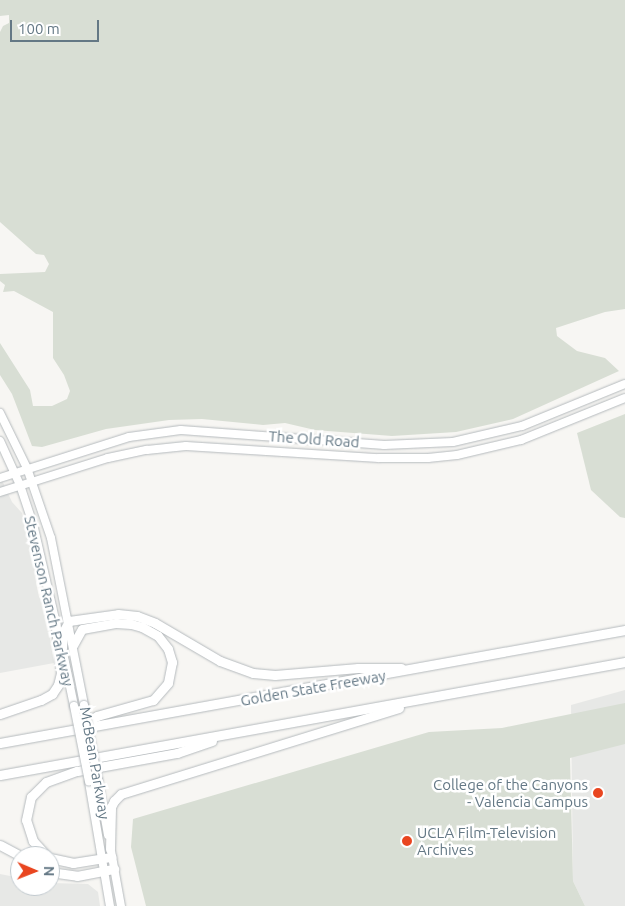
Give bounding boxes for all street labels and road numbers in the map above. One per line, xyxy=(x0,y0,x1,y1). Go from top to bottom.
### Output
street label: The Old Road xyxy=(268,427,360,451)
street label: Stevenson Ranch Parkway xyxy=(21,514,77,688)
street label: Golden State Freeway xyxy=(239,666,387,710)
street label: McBean Parkway xyxy=(76,705,114,821)

